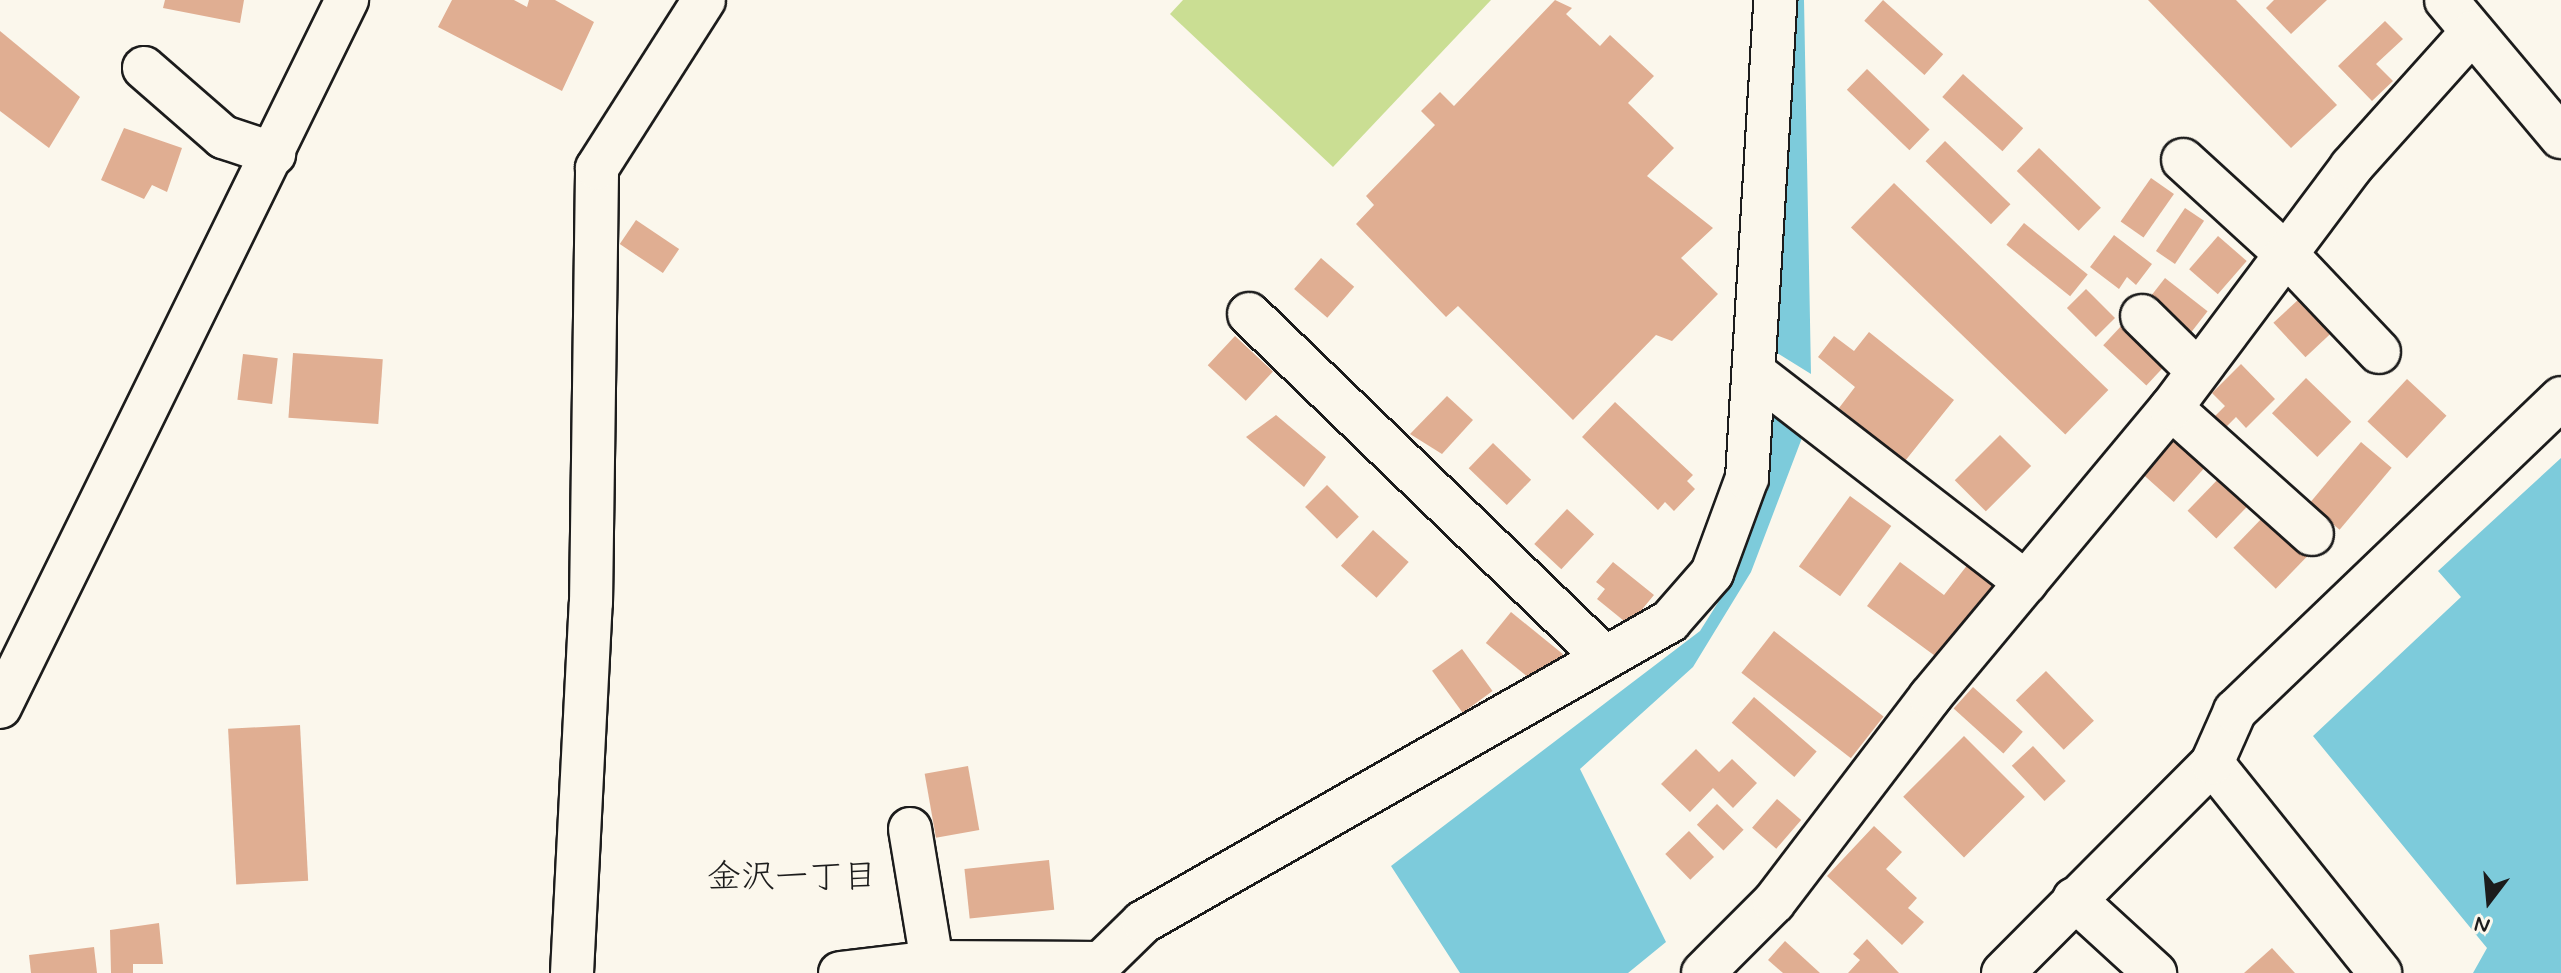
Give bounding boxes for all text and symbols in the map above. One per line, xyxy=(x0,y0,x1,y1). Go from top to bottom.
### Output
district label: 金沢一丁目 xyxy=(707,858,877,898)
north arrow xyxy=(2449,861,2529,941)
text: N xyxy=(2471,909,2493,940)

